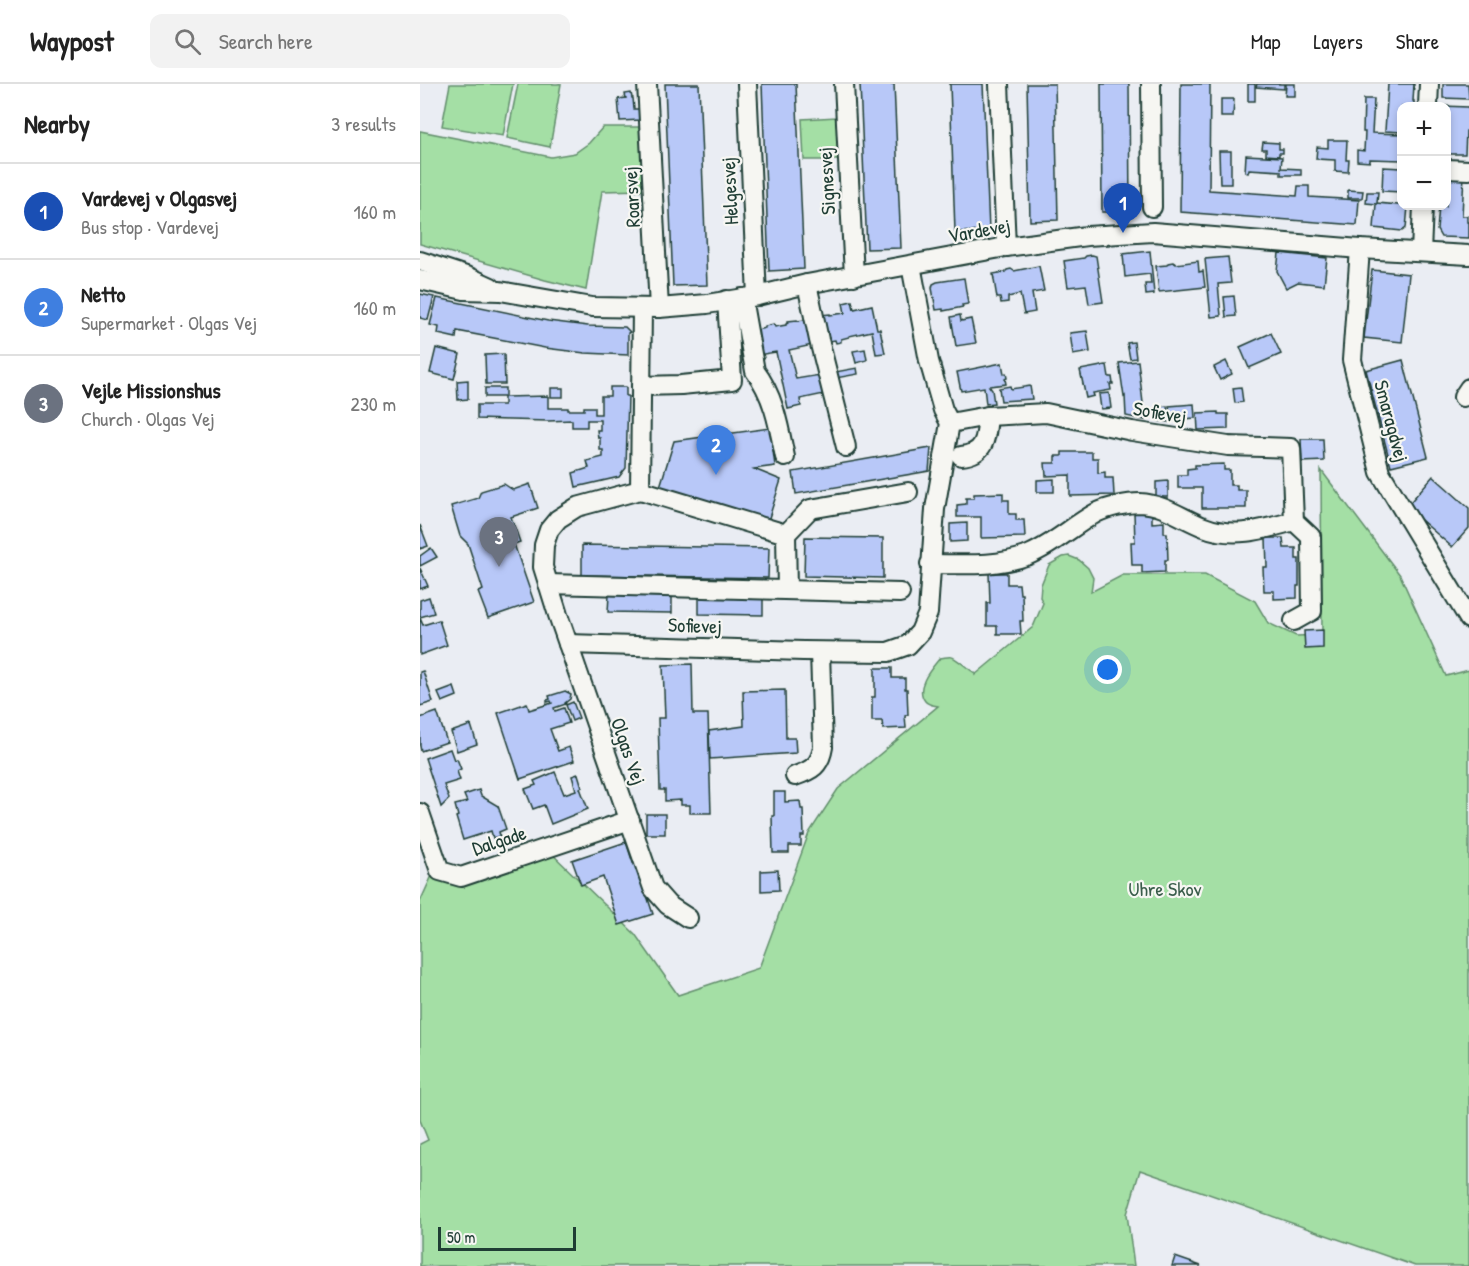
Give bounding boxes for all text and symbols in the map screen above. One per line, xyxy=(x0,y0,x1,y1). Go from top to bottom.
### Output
search box xyxy=(150,14,570,68)
text: Waypost xyxy=(30,22,114,60)
icon: search xyxy=(171,25,204,58)
text: Search here xyxy=(219,26,313,56)
text: Map xyxy=(1251,27,1280,56)
text: Layers xyxy=(1313,27,1363,56)
text: Share xyxy=(1396,27,1439,56)
map controls xyxy=(1397,102,1451,210)
button: + xyxy=(1397,102,1451,156)
text: Nearby xyxy=(24,106,90,141)
text: 3 results xyxy=(331,110,396,137)
street label: Signesvej xyxy=(811,146,841,216)
street label: Helgesvej xyxy=(714,156,744,226)
button: − xyxy=(1397,156,1451,210)
street label: Roarsvej xyxy=(616,166,646,228)
text: Vardevej v Olgasvej xyxy=(81,183,237,213)
pin: 1 xyxy=(1104,184,1142,233)
text: 1 xyxy=(40,198,47,225)
text: 160 m xyxy=(354,198,396,225)
street label: Vardevej xyxy=(946,211,1012,249)
text: Bus stop · Vardevej xyxy=(81,213,219,240)
text: Netto xyxy=(81,279,125,309)
text: 2 xyxy=(39,294,48,321)
text: 160 m xyxy=(354,294,396,321)
text: Supermarket · Olgas Vej xyxy=(81,309,257,336)
text: Vejle Missionshus xyxy=(81,375,221,405)
street label: Smaragdvej xyxy=(1368,377,1416,465)
text: 3 xyxy=(39,390,48,417)
text: 230 m xyxy=(351,390,396,417)
street label: Sofievej xyxy=(1131,394,1189,430)
text: Church · Olgas Vej xyxy=(81,405,215,432)
pin: 2 xyxy=(696,426,736,475)
pin: 3 xyxy=(480,518,518,567)
street label: Sofievej xyxy=(668,611,722,639)
your location xyxy=(1093,655,1122,684)
street label: Olgas Vej xyxy=(605,714,653,788)
street label: Dalgade xyxy=(469,819,529,861)
park label: Uhre Skov xyxy=(1128,875,1202,902)
scale bar xyxy=(438,1224,576,1252)
text: 50 m xyxy=(447,1226,476,1248)

